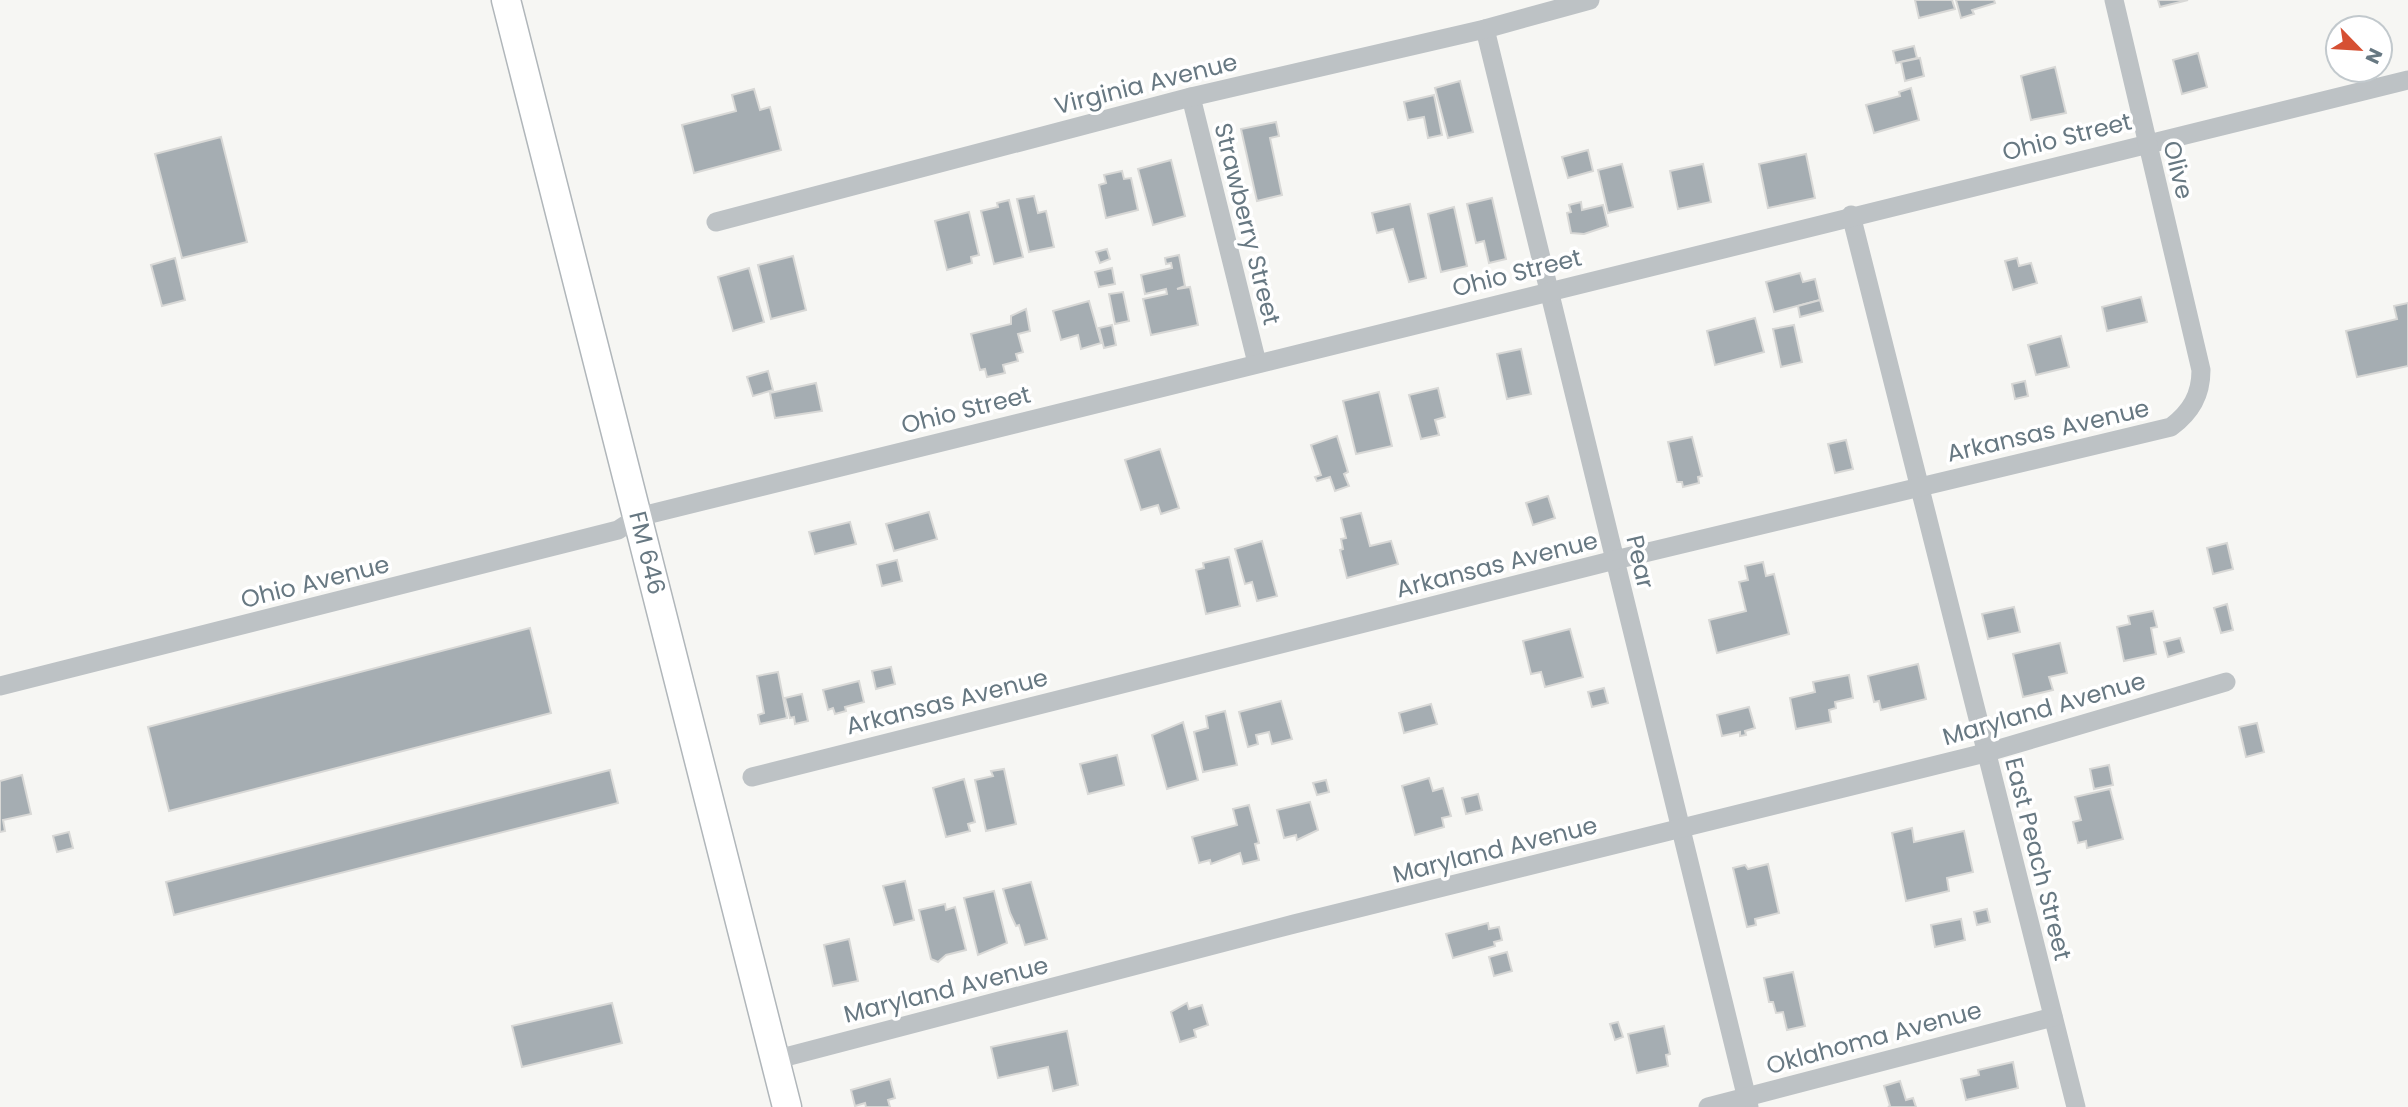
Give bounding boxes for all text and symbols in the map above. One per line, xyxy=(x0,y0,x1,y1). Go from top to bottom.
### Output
north arrow xyxy=(2324,14,2394,84)
text: N xyxy=(2359,44,2389,68)
street label: Virginia Avenue xyxy=(1051,45,1241,122)
street label: Ohio Street xyxy=(1999,105,2135,169)
street label: Strawberry Street xyxy=(1206,120,1289,328)
street label: Olive xyxy=(2155,137,2202,203)
street label: Ohio Street xyxy=(1449,241,1585,305)
street label: Ohio Street xyxy=(898,378,1034,442)
street label: Arkansas Avenue xyxy=(1943,391,2152,470)
street label: FM 646 xyxy=(621,508,674,598)
street label: Arkansas Avenue xyxy=(1393,523,1601,606)
street label: Pear xyxy=(1618,532,1663,592)
street label: Ohio Avenue xyxy=(237,547,393,616)
street label: Arkansas Avenue xyxy=(843,660,1051,743)
street label: Maryland Avenue xyxy=(1939,664,2149,753)
street label: East Peach Street xyxy=(1997,754,2080,964)
street label: Maryland Avenue xyxy=(1389,808,1601,891)
street label: Maryland Avenue xyxy=(840,948,1052,1031)
street label: Oklahoma Avenue xyxy=(1763,993,1985,1082)

